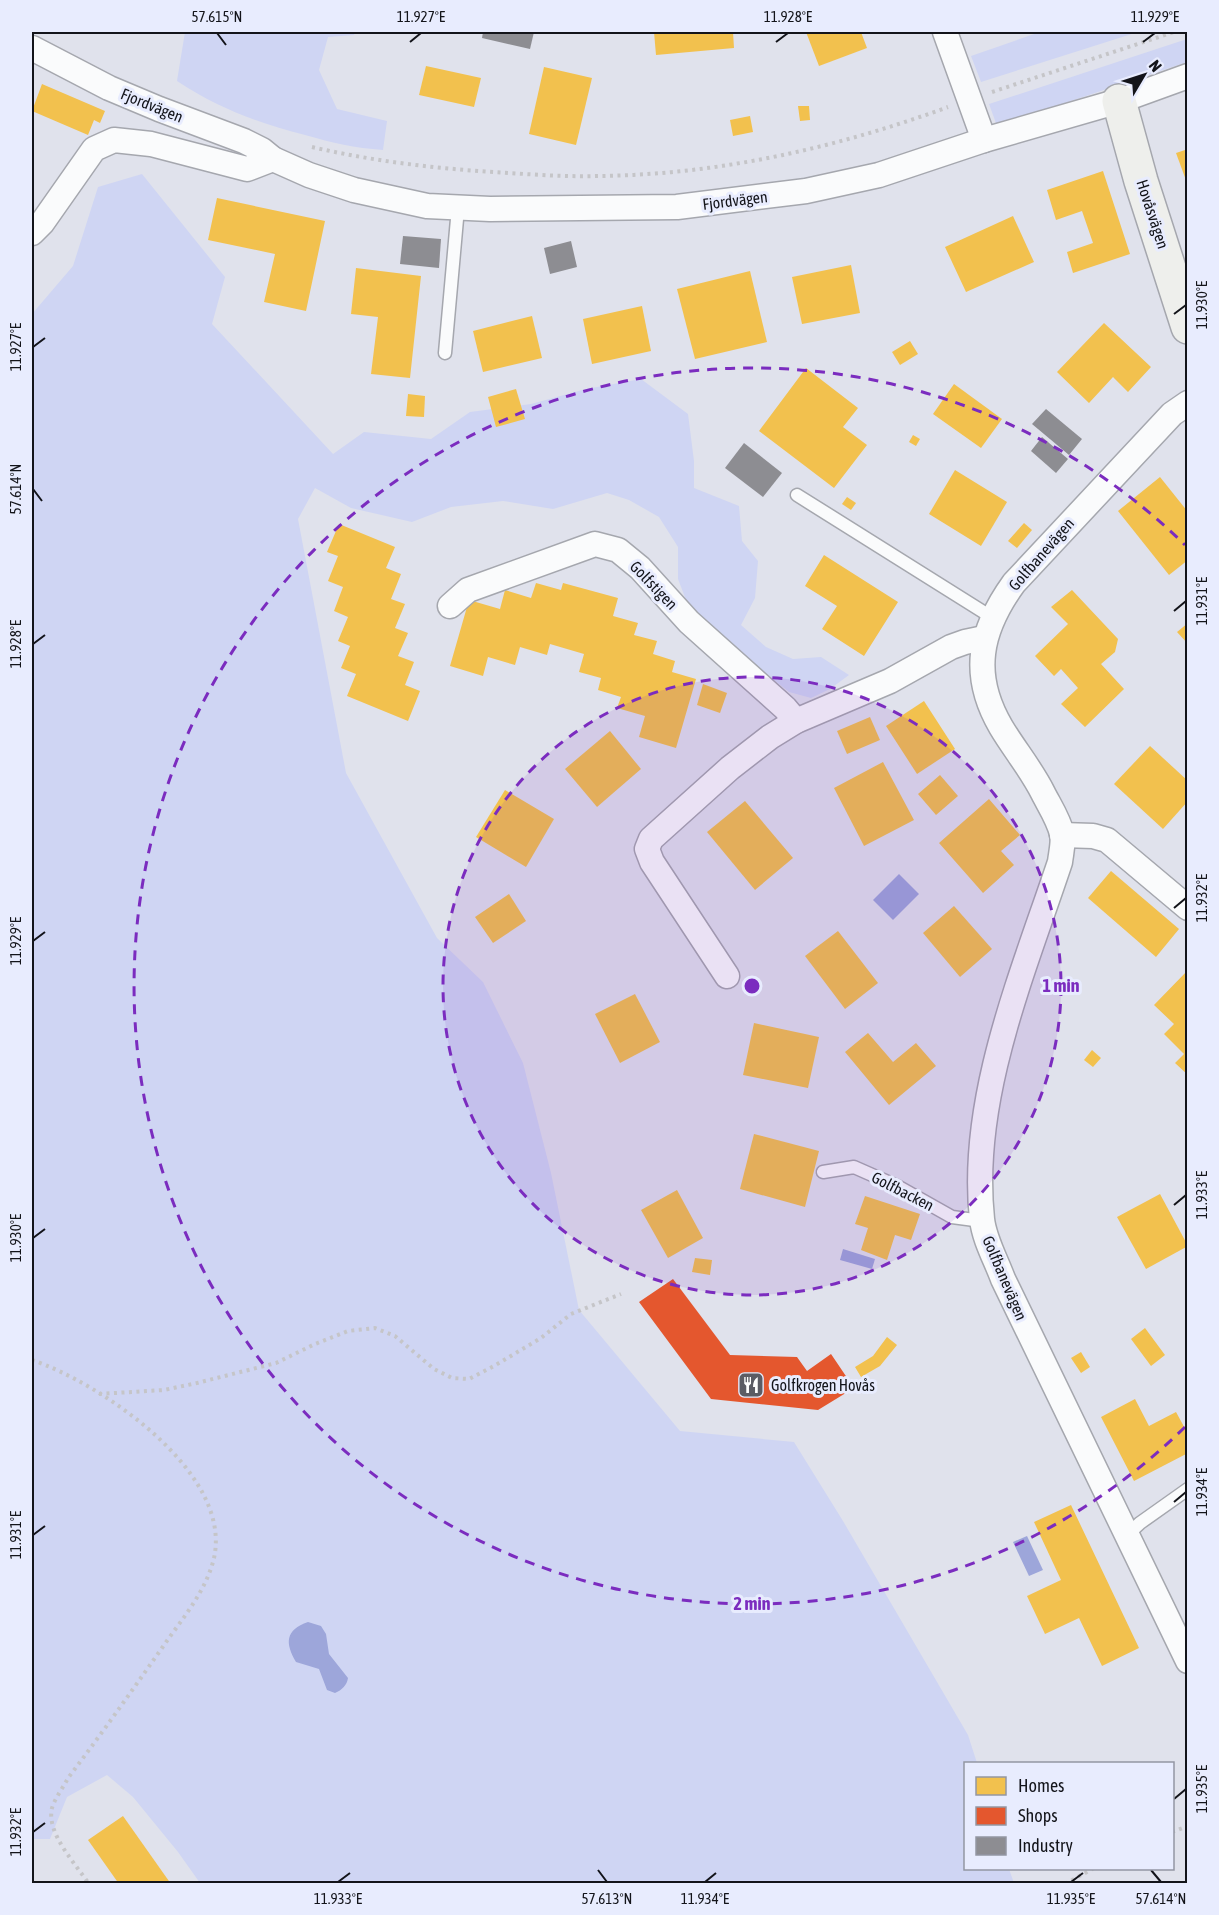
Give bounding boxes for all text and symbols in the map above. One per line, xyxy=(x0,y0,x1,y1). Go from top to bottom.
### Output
text: 57.615°N xyxy=(192,8,242,25)
text: 11.927°E xyxy=(397,8,446,25)
text: 11.928°E xyxy=(764,8,813,25)
text: 11.929°E xyxy=(1131,8,1180,25)
north arrow xyxy=(1114,45,1174,105)
text: N xyxy=(1146,56,1166,75)
street label: Fjordvägen xyxy=(118,84,186,127)
street label: Hovåsvägen xyxy=(1132,177,1173,251)
street label: Fjordvägen xyxy=(701,187,769,214)
text: 11.930°E xyxy=(1193,280,1210,329)
text: 11.927°E xyxy=(7,322,24,371)
text: 57.614°N xyxy=(7,464,24,514)
street label: Golfbanevägen xyxy=(1005,514,1078,595)
street label: Golfstigen xyxy=(626,557,681,614)
text: 11.931°E xyxy=(1193,576,1210,625)
text: 11.928°E xyxy=(7,619,24,668)
text: 11.932°E xyxy=(1193,873,1210,922)
text: 11.929°E xyxy=(7,916,24,965)
text: 1 min xyxy=(1043,975,1080,996)
centre of rings xyxy=(742,976,762,996)
street label: Golfbacken xyxy=(869,1168,937,1214)
text: 11.933°E xyxy=(1193,1170,1210,1219)
text: 11.930°E xyxy=(7,1213,24,1262)
street label: Golfbanevägen xyxy=(978,1233,1031,1323)
restaurant icon: Golfkrogen Hovås xyxy=(736,1370,766,1400)
place label: Golfkrogen Hovås xyxy=(771,1376,875,1395)
text: 11.934°E xyxy=(1193,1467,1210,1516)
text: 11.931°E xyxy=(7,1510,24,1559)
text: 2 min xyxy=(734,1593,771,1614)
legend xyxy=(964,1762,1174,1870)
text: 11.935°E xyxy=(1193,1764,1210,1813)
text: Homes xyxy=(1018,1775,1064,1796)
text: Shops xyxy=(1018,1805,1058,1826)
text: 11.932°E xyxy=(7,1807,24,1856)
text: Industry xyxy=(1018,1835,1073,1856)
text: 11.933°E xyxy=(314,1890,363,1907)
text: 57.613°N xyxy=(582,1890,632,1907)
text: 11.934°E xyxy=(681,1890,730,1907)
text: 11.935°E xyxy=(1047,1890,1096,1907)
text: 57.614°N xyxy=(1136,1890,1186,1907)

